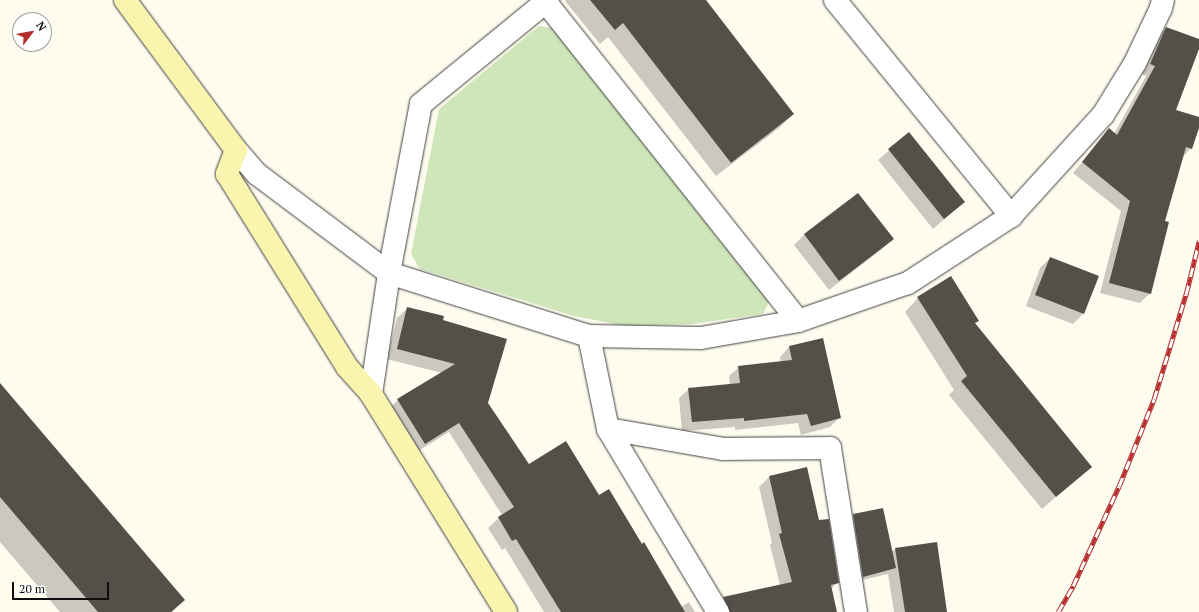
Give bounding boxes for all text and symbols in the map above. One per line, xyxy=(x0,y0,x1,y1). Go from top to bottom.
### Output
north arrow xyxy=(12,12,52,52)
text: N xyxy=(33,19,49,33)
scale bar xyxy=(14,574,111,600)
text: 20 m xyxy=(19,581,45,596)

